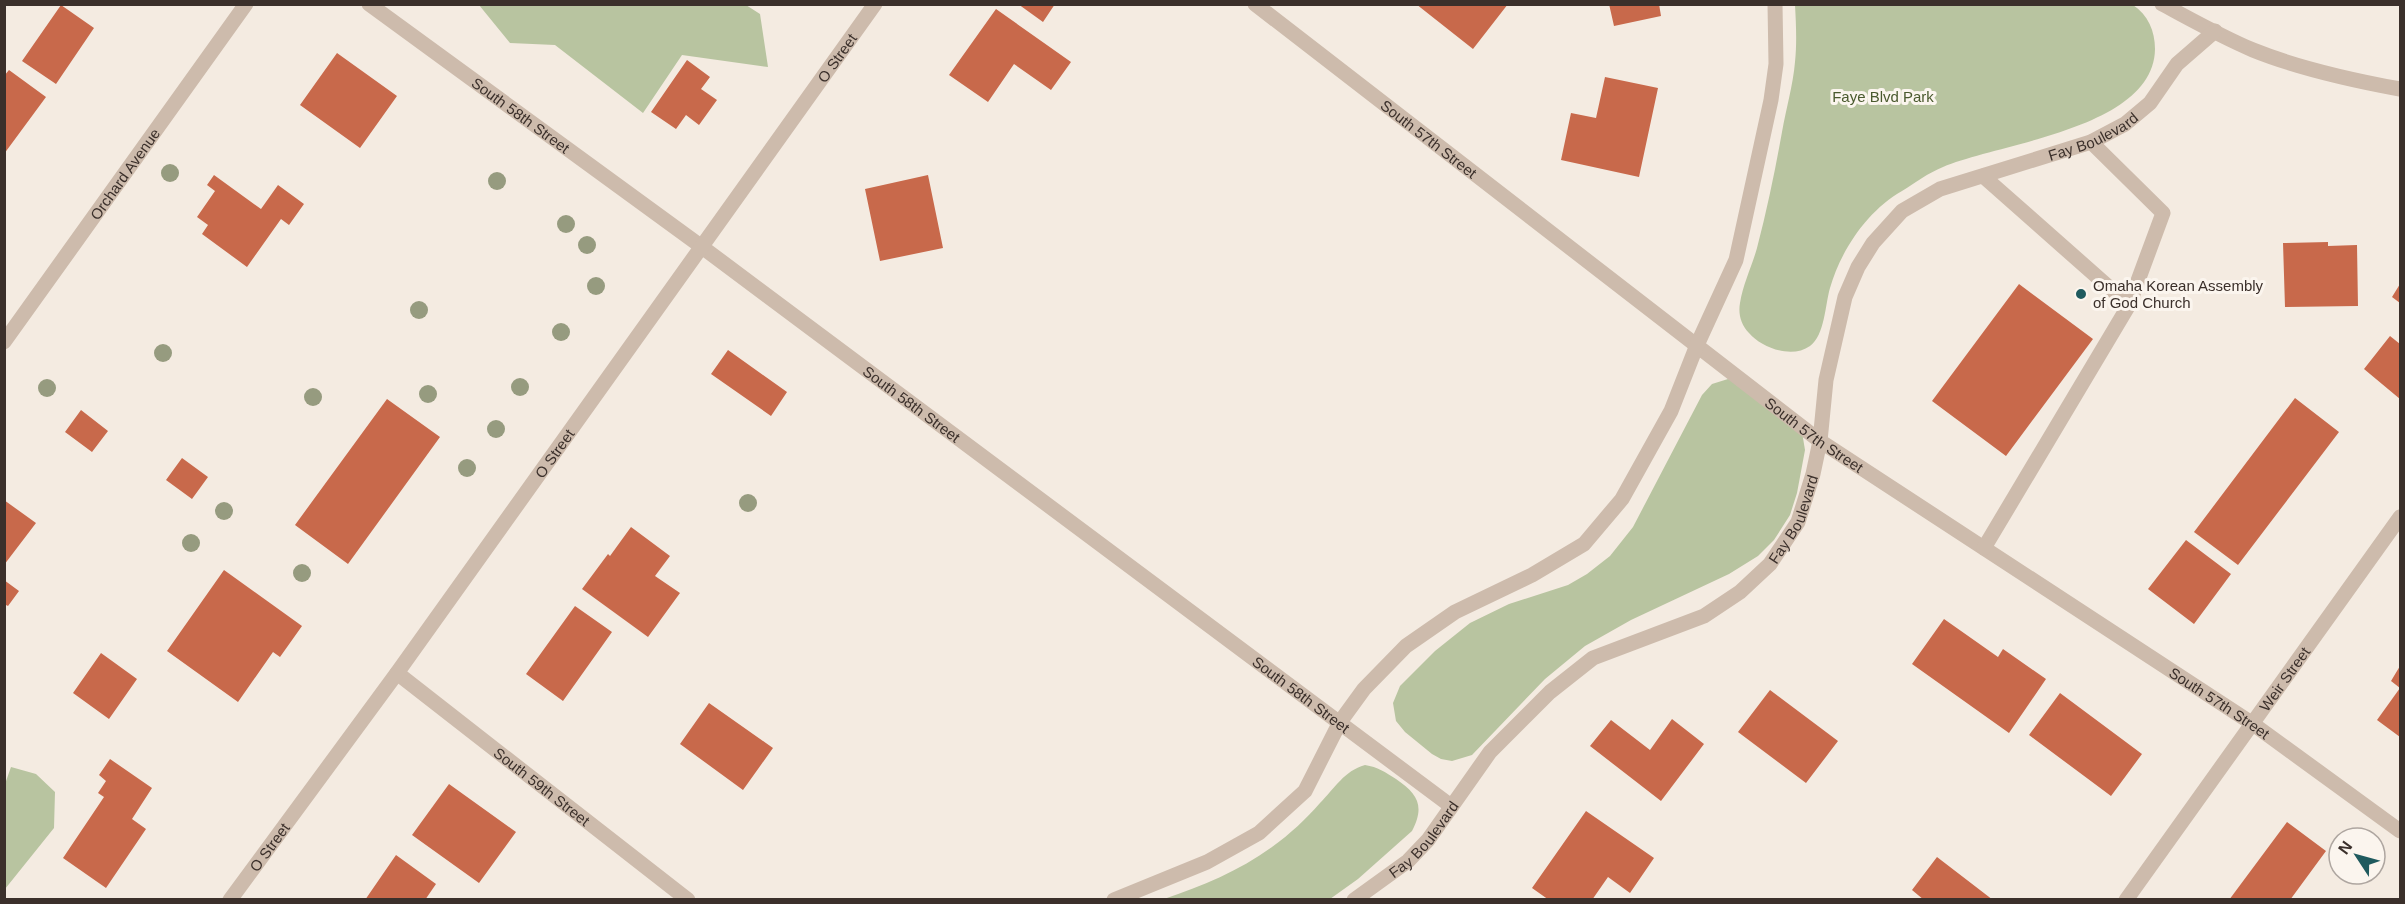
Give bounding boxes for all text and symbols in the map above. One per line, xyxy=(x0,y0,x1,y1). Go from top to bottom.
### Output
street label: O Street xyxy=(813,29,860,85)
street label: South 58th Street xyxy=(469,74,574,157)
park label: Faye Blvd Park xyxy=(1832,88,1934,105)
street label: South 57th Street xyxy=(1378,96,1481,182)
street label: Fay Boulevard xyxy=(2046,109,2141,163)
street label: Orchard Avenue xyxy=(86,125,163,223)
place label: Omaha Korean Assembly of God Church xyxy=(2093,277,2264,311)
marker: Omaha Korean Assembly of God Church xyxy=(2074,287,2088,301)
street label: South 58th Street xyxy=(860,362,964,446)
street label: South 57th Street xyxy=(1762,393,1867,476)
street label: O Street xyxy=(531,425,578,481)
street label: Fay Boulevard xyxy=(1764,473,1821,566)
street label: Weir Street xyxy=(2256,643,2313,714)
street label: South 58th Street xyxy=(1249,653,1354,736)
street label: South 57th Street xyxy=(2166,663,2274,742)
street label: South 59th Street xyxy=(491,744,594,829)
street label: Fay Boulevard xyxy=(1385,798,1461,881)
street label: O Street xyxy=(246,819,293,874)
north arrow xyxy=(2327,826,2387,886)
text: N xyxy=(2335,838,2356,857)

